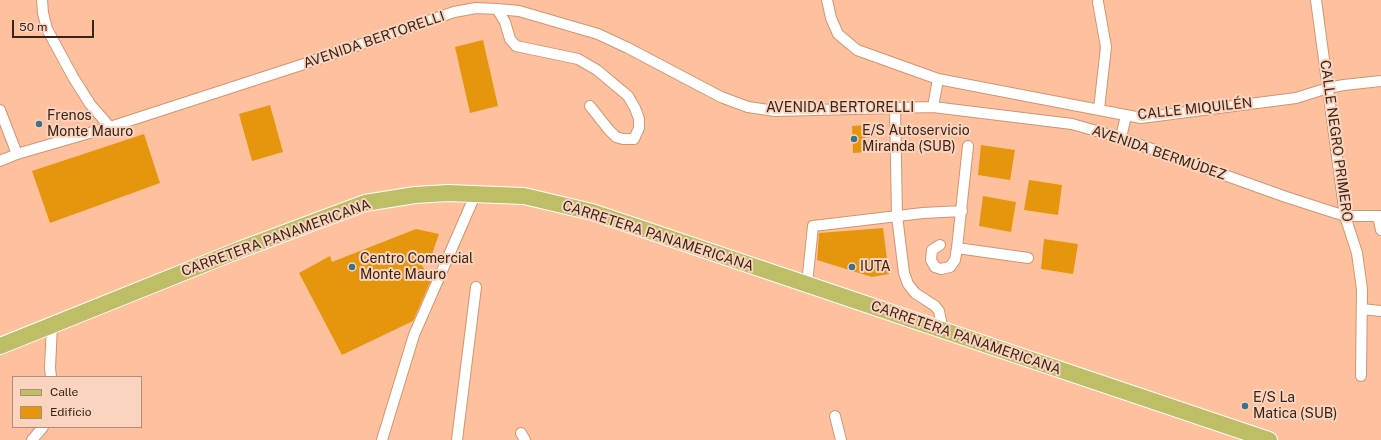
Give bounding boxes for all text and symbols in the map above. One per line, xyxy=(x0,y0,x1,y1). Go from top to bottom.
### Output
street label: AVENIDA BERTORELLI xyxy=(301,8,447,72)
scale bar xyxy=(14,12,96,38)
text: 50 m xyxy=(19,20,47,34)
street label: CALLE NEGRO PRIMERO xyxy=(1316,59,1356,223)
street label: CALLE MIQUILÉN xyxy=(1137,95,1253,123)
street label: AVENIDA BERTORELLI xyxy=(766,100,914,116)
place label: Frenos Monte Mauro xyxy=(47,108,133,140)
marker: Frenos Monte Mauro xyxy=(34,119,44,129)
street label: AVENIDA BERMÚDEZ xyxy=(1090,122,1228,184)
place label: E/S Autoservicio Miranda (SUB) xyxy=(862,123,970,156)
marker: E/S Autoservicio Miranda (SUB) xyxy=(849,134,859,144)
street label: CARRETERA PANAMERICANA xyxy=(179,196,373,280)
street label: CARRETERA PANAMERICANA xyxy=(560,197,756,275)
place label: Centro Comercial Monte Mauro xyxy=(360,251,473,284)
place label: IUTA xyxy=(860,259,891,275)
marker: Centro Comercial Monte Mauro xyxy=(347,262,357,272)
marker: IUTA xyxy=(847,262,857,272)
street label: CARRETERA PANAMERICANA xyxy=(869,297,1063,379)
legend xyxy=(12,376,142,428)
text: Calle xyxy=(50,385,78,399)
place label: E/S La Matica (SUB) xyxy=(1253,390,1337,422)
marker: E/S La Matica (SUB) xyxy=(1240,401,1250,411)
text: Edificio xyxy=(50,405,92,419)

